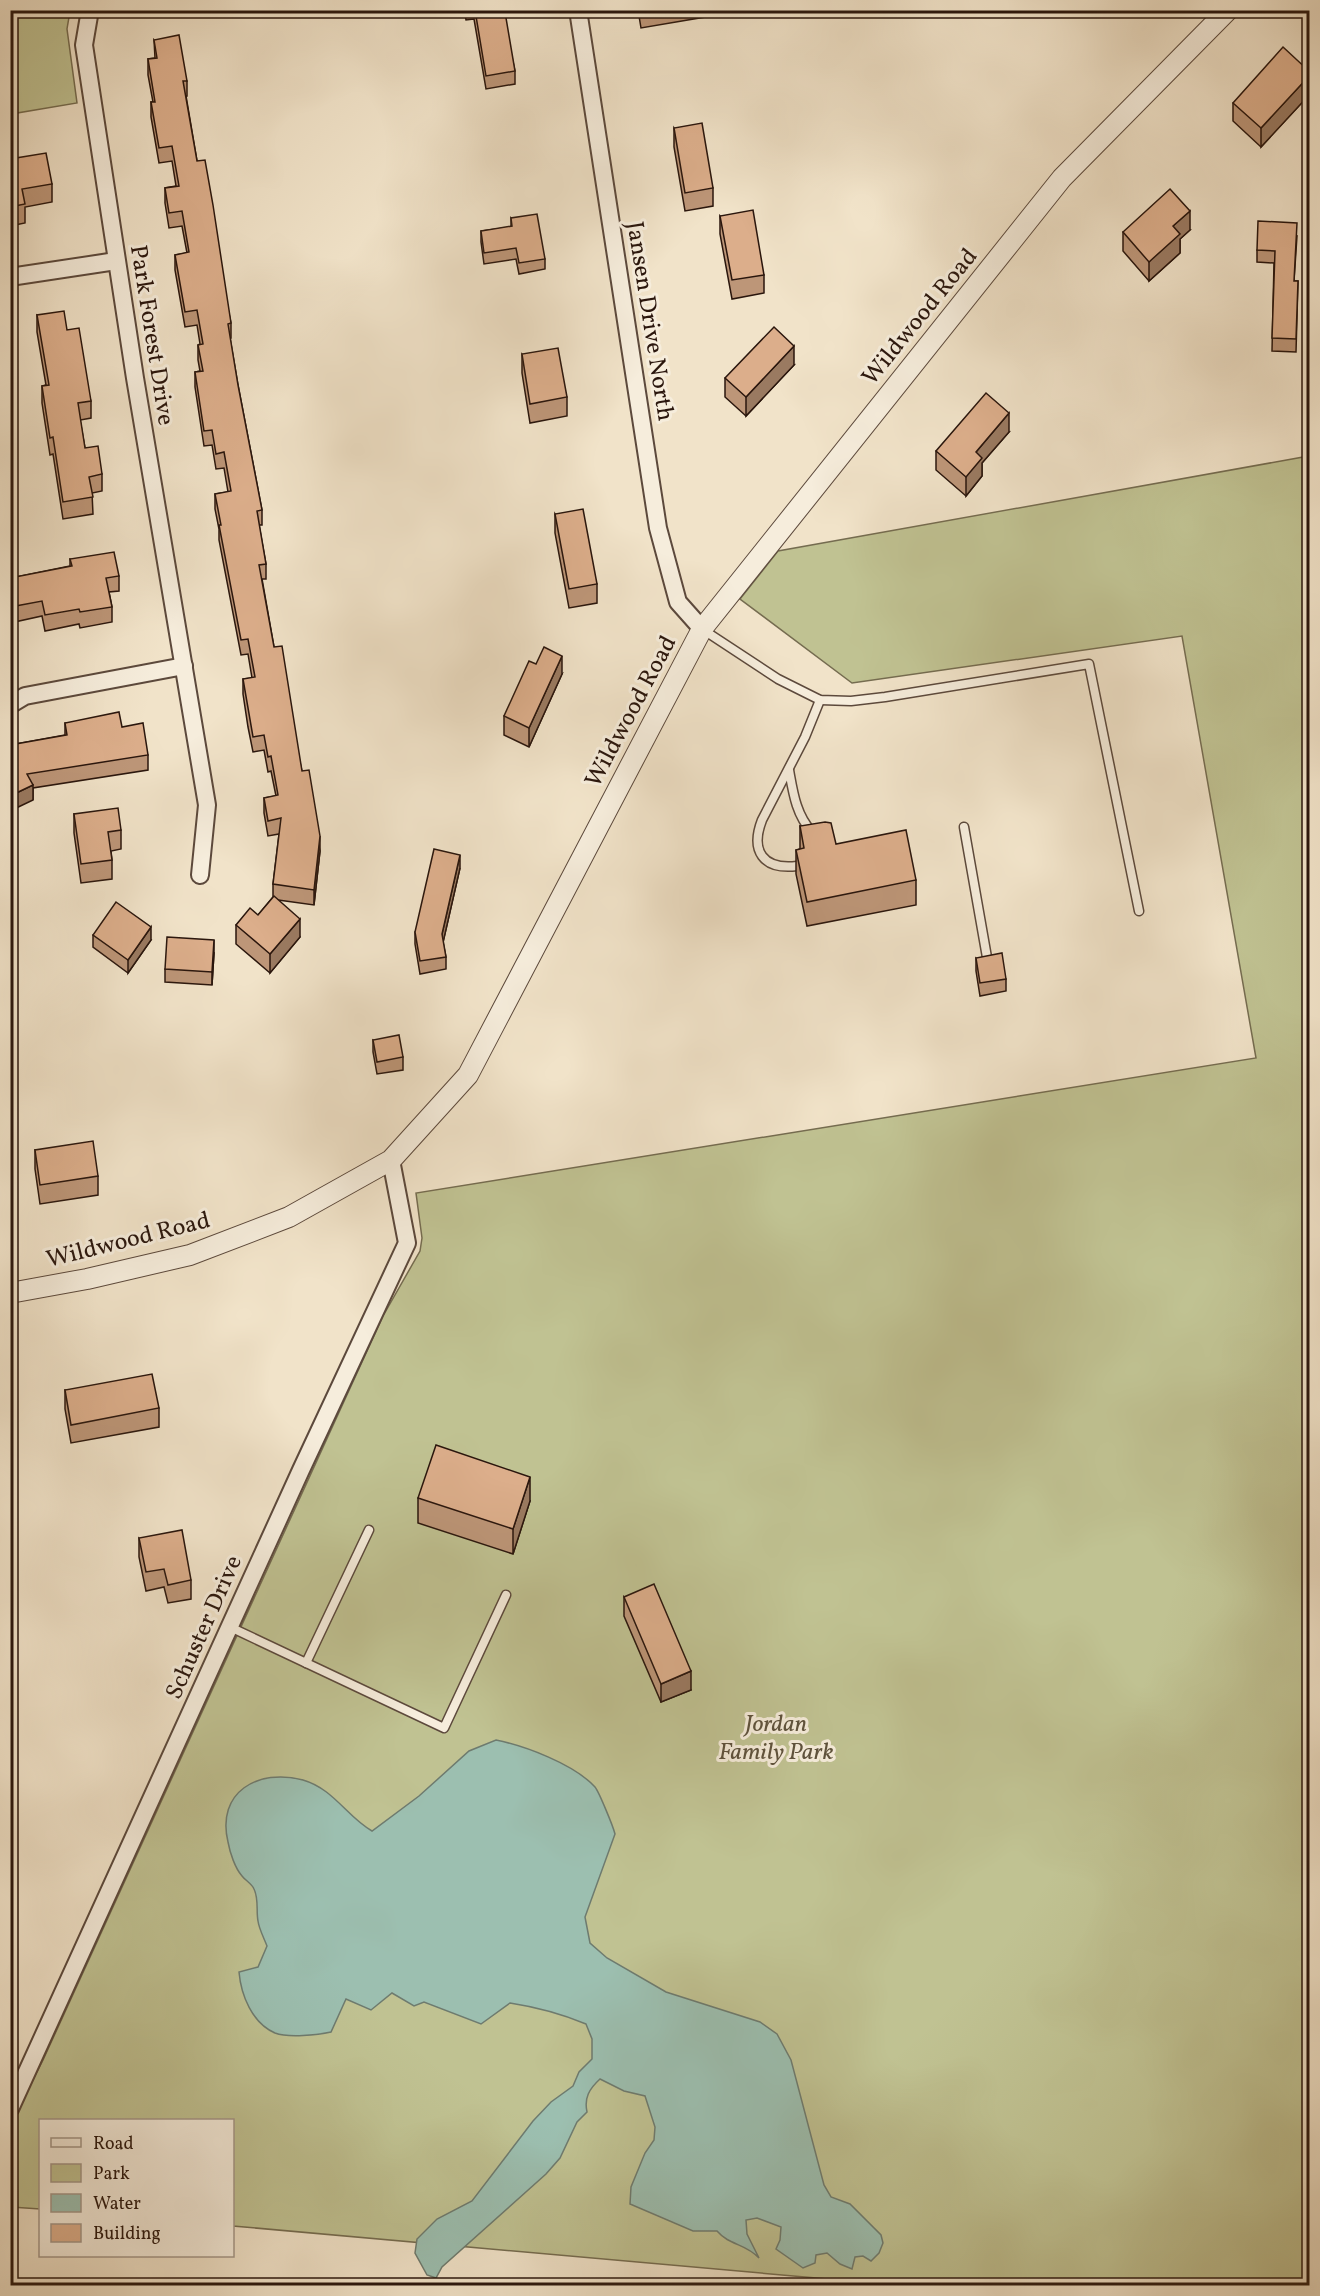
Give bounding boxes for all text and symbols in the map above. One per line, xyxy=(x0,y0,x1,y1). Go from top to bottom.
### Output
street label: Jansen Drive North xyxy=(616,219,682,424)
street label: Wildwood Road xyxy=(855,241,987,393)
street label: Park Forest Drive xyxy=(120,243,182,428)
street label: Wildwood Road xyxy=(577,630,686,794)
street label: Wildwood Road xyxy=(43,1204,214,1278)
street label: Schuster Drive xyxy=(158,1550,252,1705)
park label: Jordan Family Park xyxy=(718,1708,834,1770)
legend xyxy=(39,2119,234,2257)
text: Road xyxy=(93,2132,134,2157)
text: Park xyxy=(93,2162,130,2187)
text: Water xyxy=(93,2192,141,2217)
text: Building xyxy=(93,2222,161,2247)

